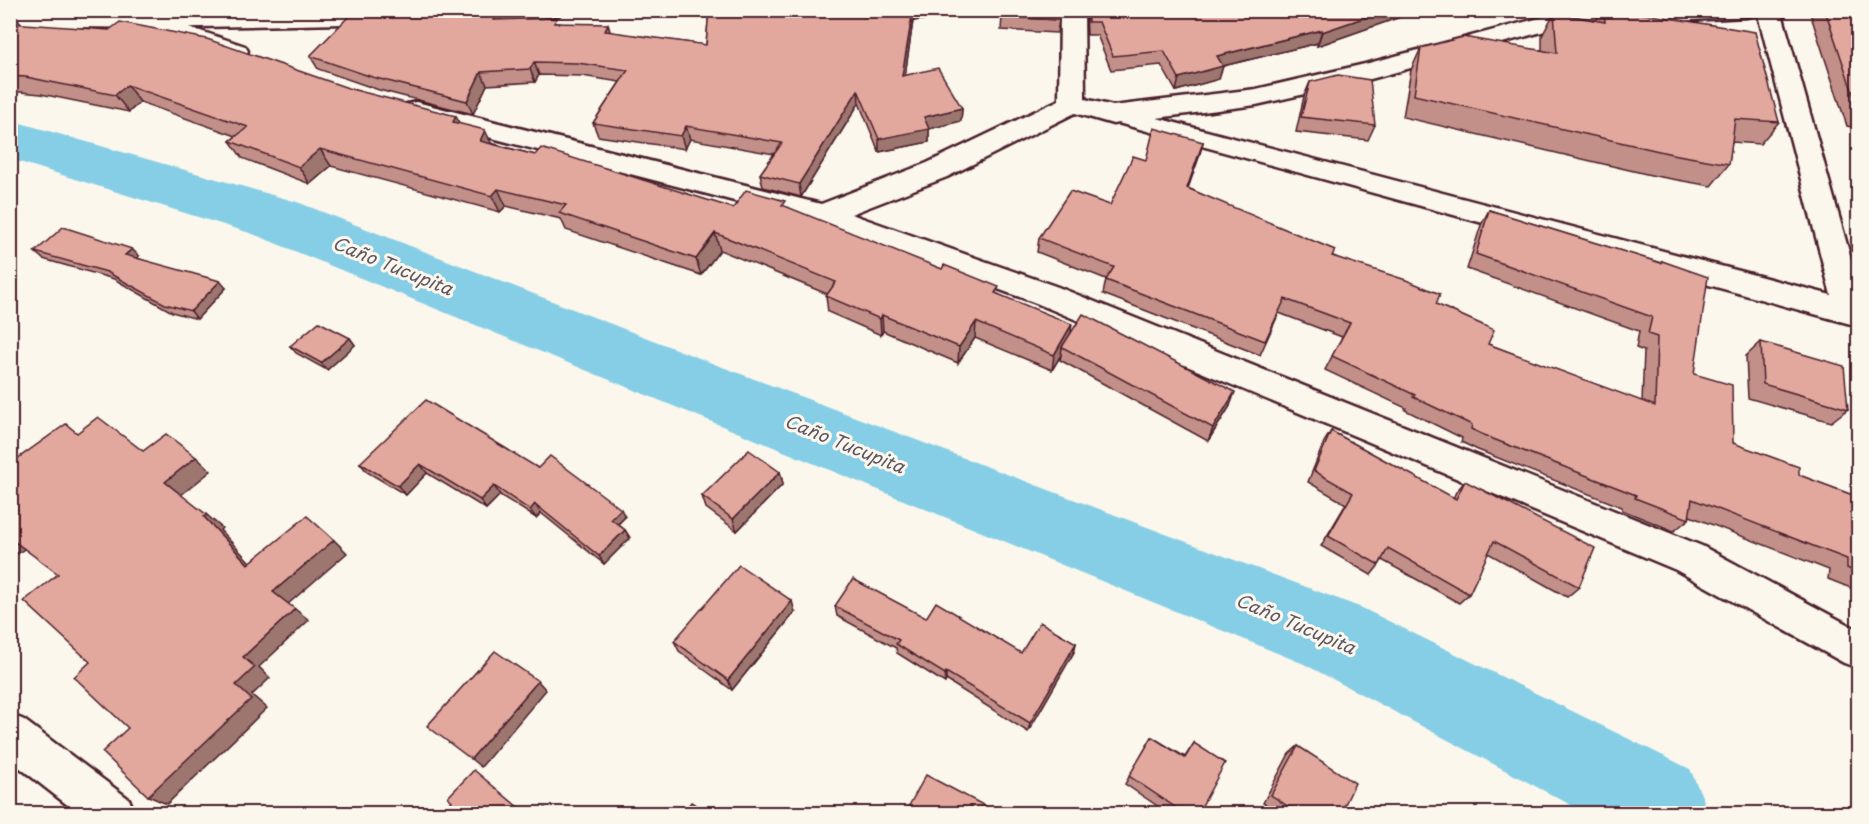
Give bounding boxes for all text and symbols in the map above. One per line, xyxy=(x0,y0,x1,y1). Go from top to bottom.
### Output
water label: Caño Tucupita xyxy=(329,229,458,302)
water label: Caño Tucupita xyxy=(781,407,910,480)
water label: Caño Tucupita xyxy=(1232,586,1360,661)

